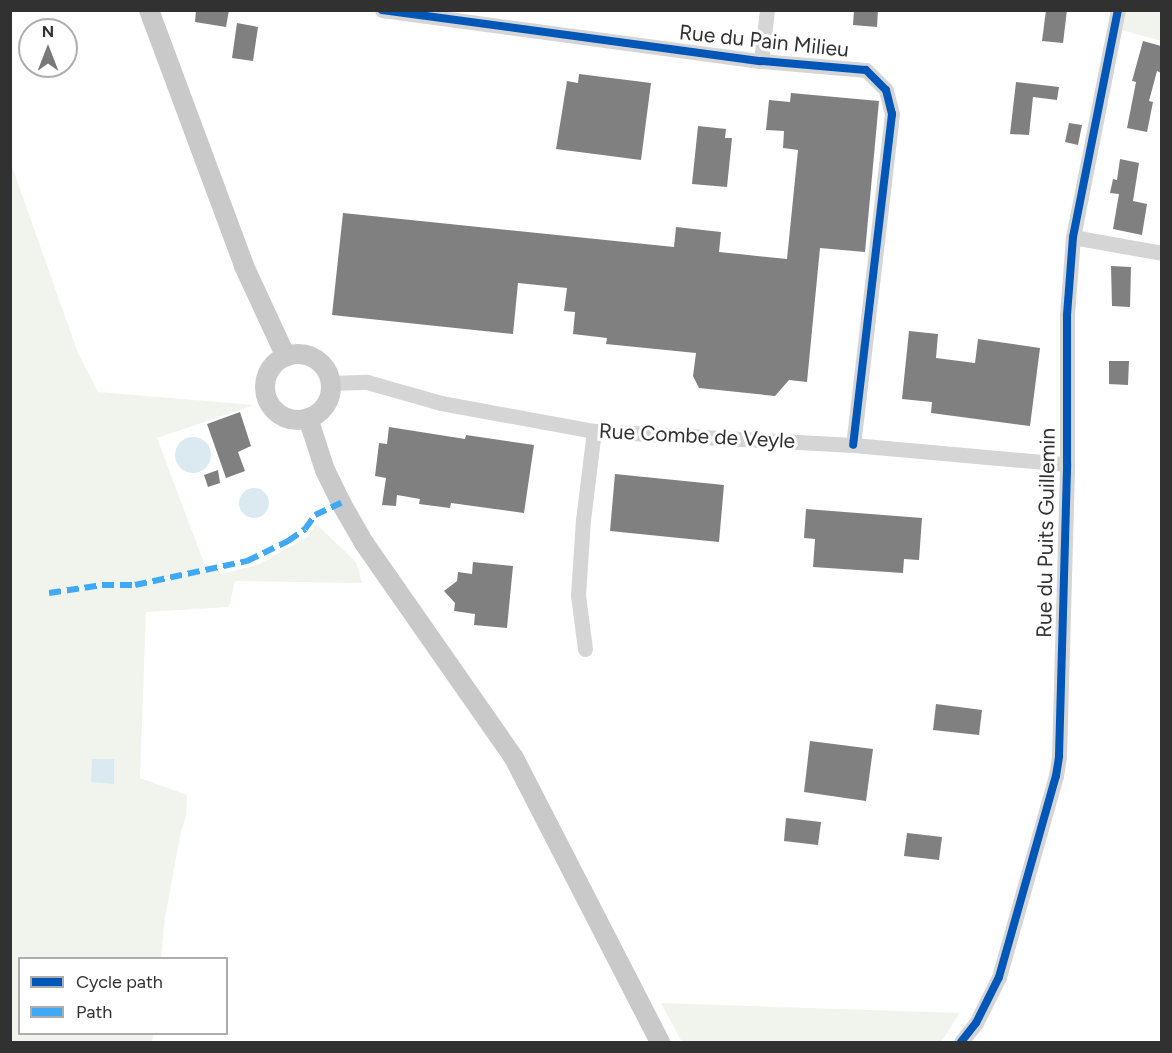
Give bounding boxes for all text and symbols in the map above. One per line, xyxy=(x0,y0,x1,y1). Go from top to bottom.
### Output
north arrow xyxy=(18,18,78,78)
street label: Rue du Pain Milieu xyxy=(678,20,850,62)
text: N xyxy=(42,22,54,41)
street label: Rue Combe de Veyle xyxy=(598,418,796,454)
street label: Rue du Puits Guillemin xyxy=(1032,428,1060,638)
legend xyxy=(18,957,228,1035)
text: Cycle path xyxy=(76,971,163,993)
text: Path xyxy=(76,1001,112,1023)

